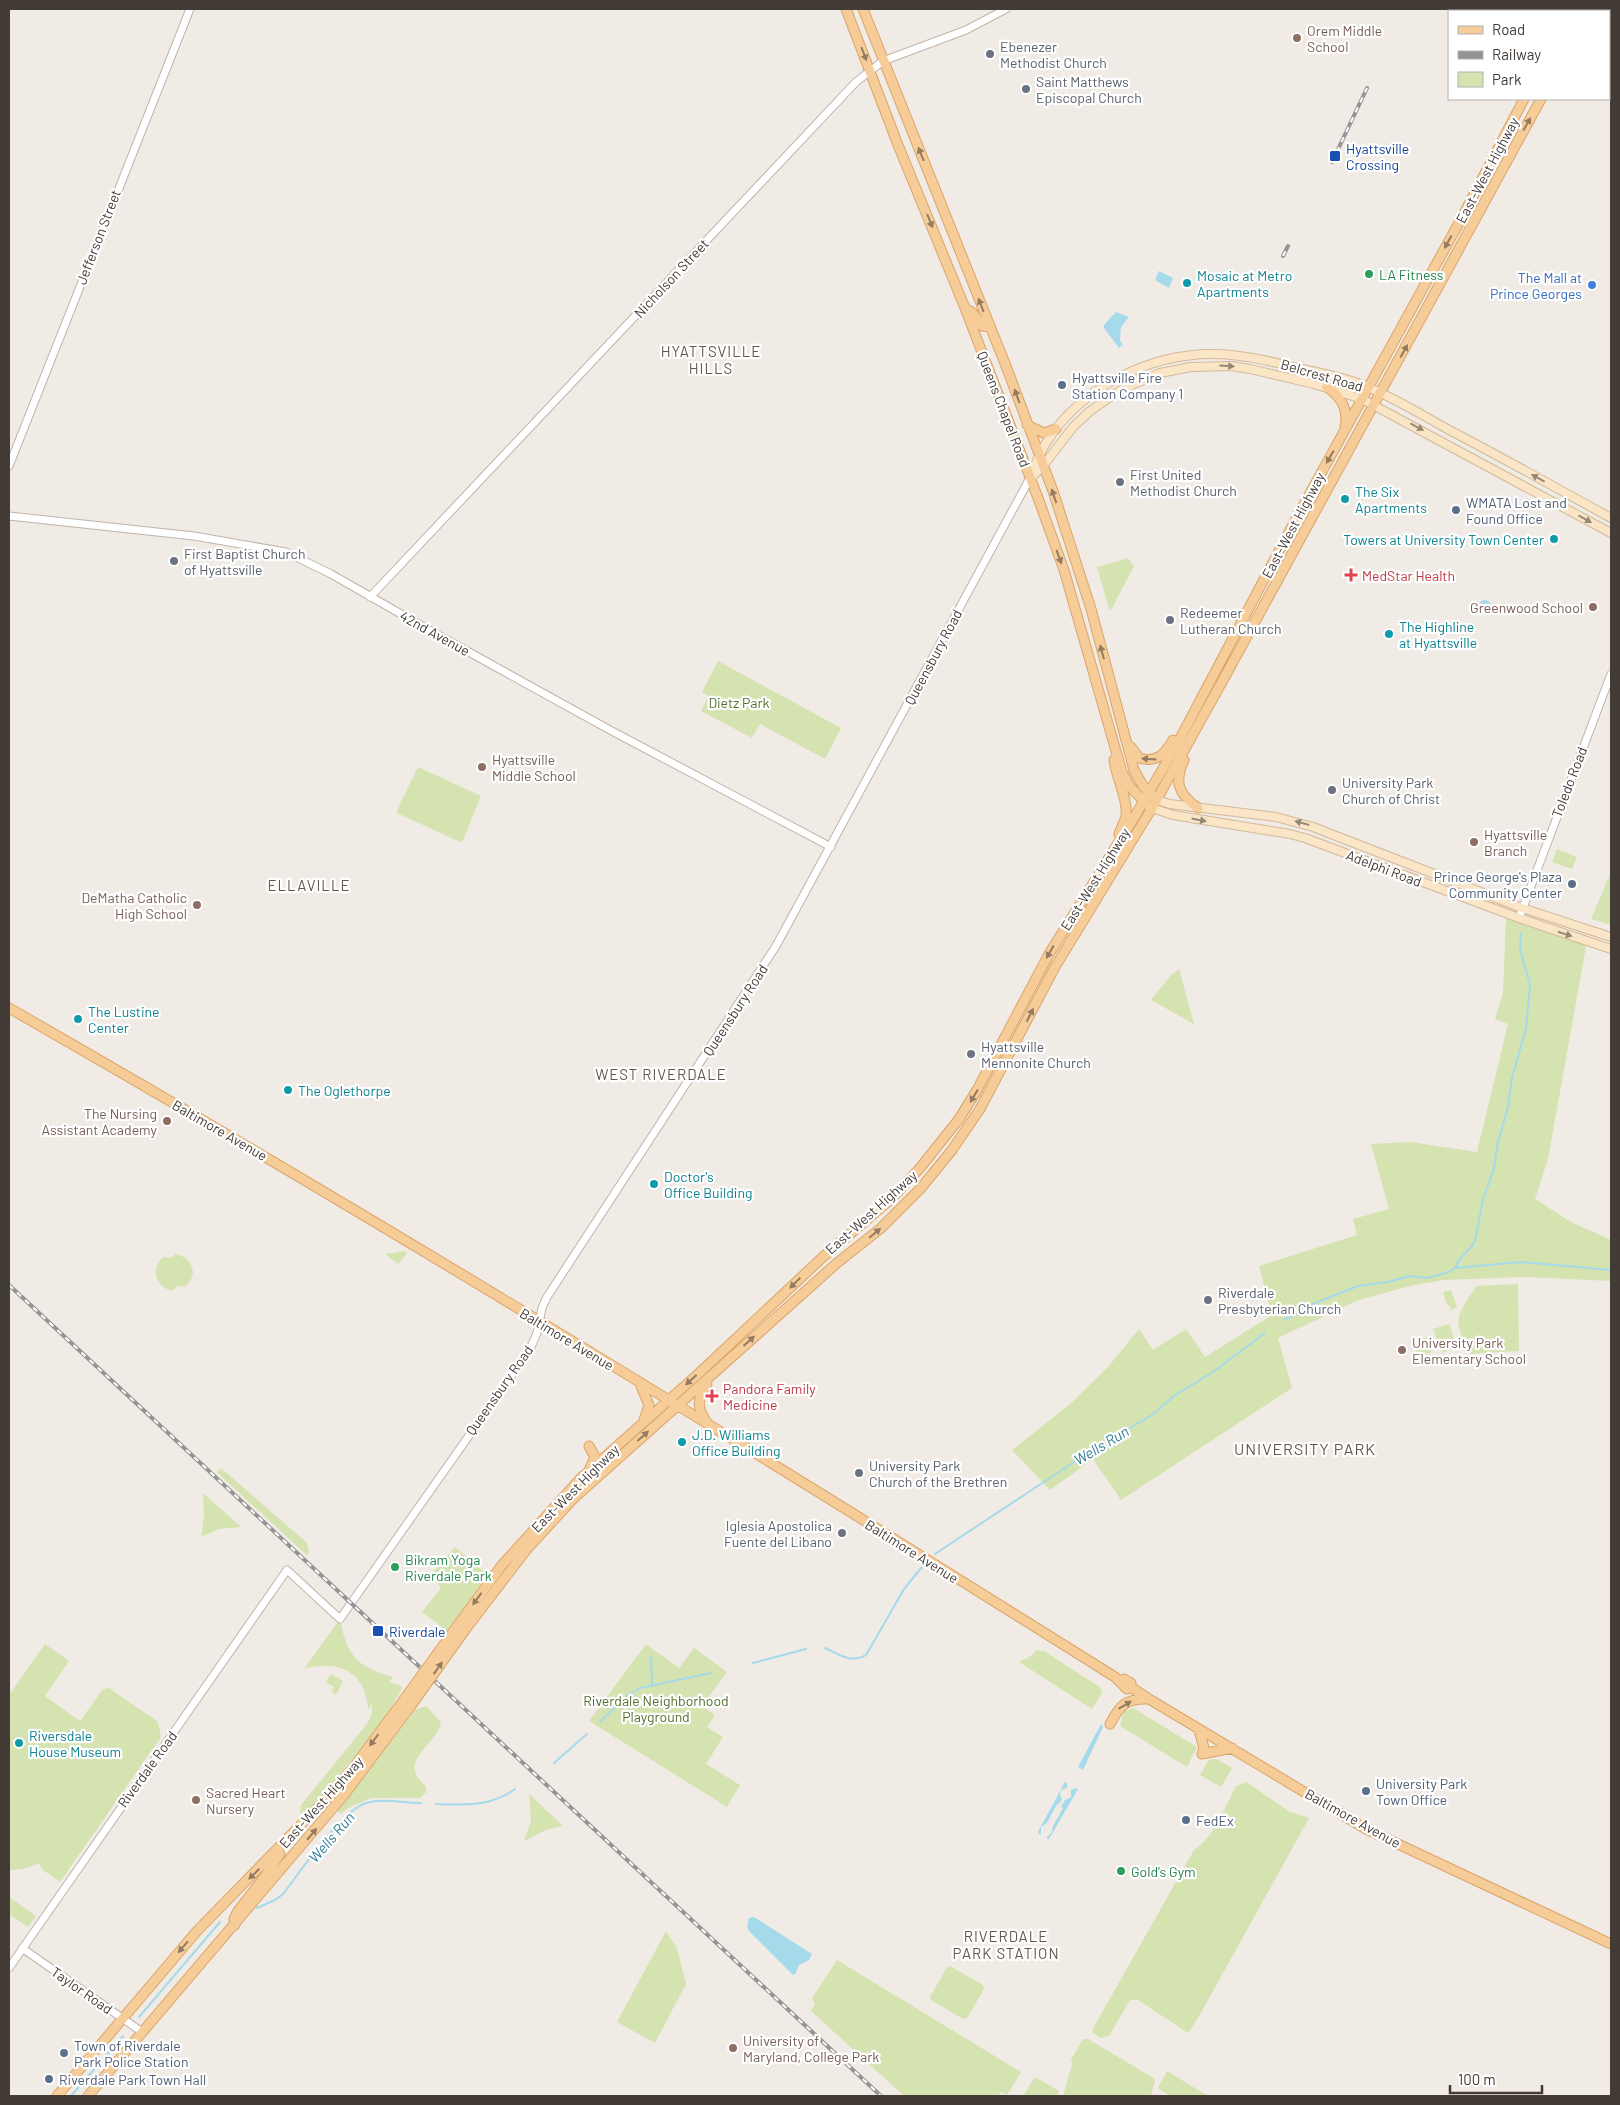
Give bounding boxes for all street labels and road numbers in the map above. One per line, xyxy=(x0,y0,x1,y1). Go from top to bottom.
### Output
street label: East-West Highway xyxy=(1452,114,1522,226)
street label: Jefferson Street xyxy=(72,187,124,287)
street label: Nicholson Street xyxy=(630,235,712,321)
street label: Queens Chapel Road xyxy=(974,349,1034,469)
street label: Belcrest Road xyxy=(1279,355,1365,395)
street label: East-West Highway xyxy=(1258,469,1328,581)
street label: Queensbury Road xyxy=(901,606,965,708)
street label: 42nd Avenue xyxy=(397,607,473,659)
street label: Toledo Road xyxy=(1548,744,1590,820)
street label: East-West Highway xyxy=(1057,824,1134,933)
street label: Adelphi Road xyxy=(1344,846,1424,890)
street label: Queensbury Road xyxy=(699,961,771,1059)
street label: Baltimore Avenue xyxy=(170,1096,270,1164)
street label: East-West Highway xyxy=(822,1166,921,1258)
street label: Baltimore Avenue xyxy=(517,1304,617,1374)
street label: Queensbury Road xyxy=(462,1342,536,1438)
street label: East-West Highway xyxy=(527,1440,623,1536)
street label: Baltimore Avenue xyxy=(862,1516,962,1586)
street label: Riverdale Road xyxy=(114,1727,180,1811)
street label: East-West Highway xyxy=(275,1752,367,1851)
street label: Baltimore Avenue xyxy=(1302,1785,1404,1851)
street label: Taylor Road xyxy=(48,1963,116,2017)

